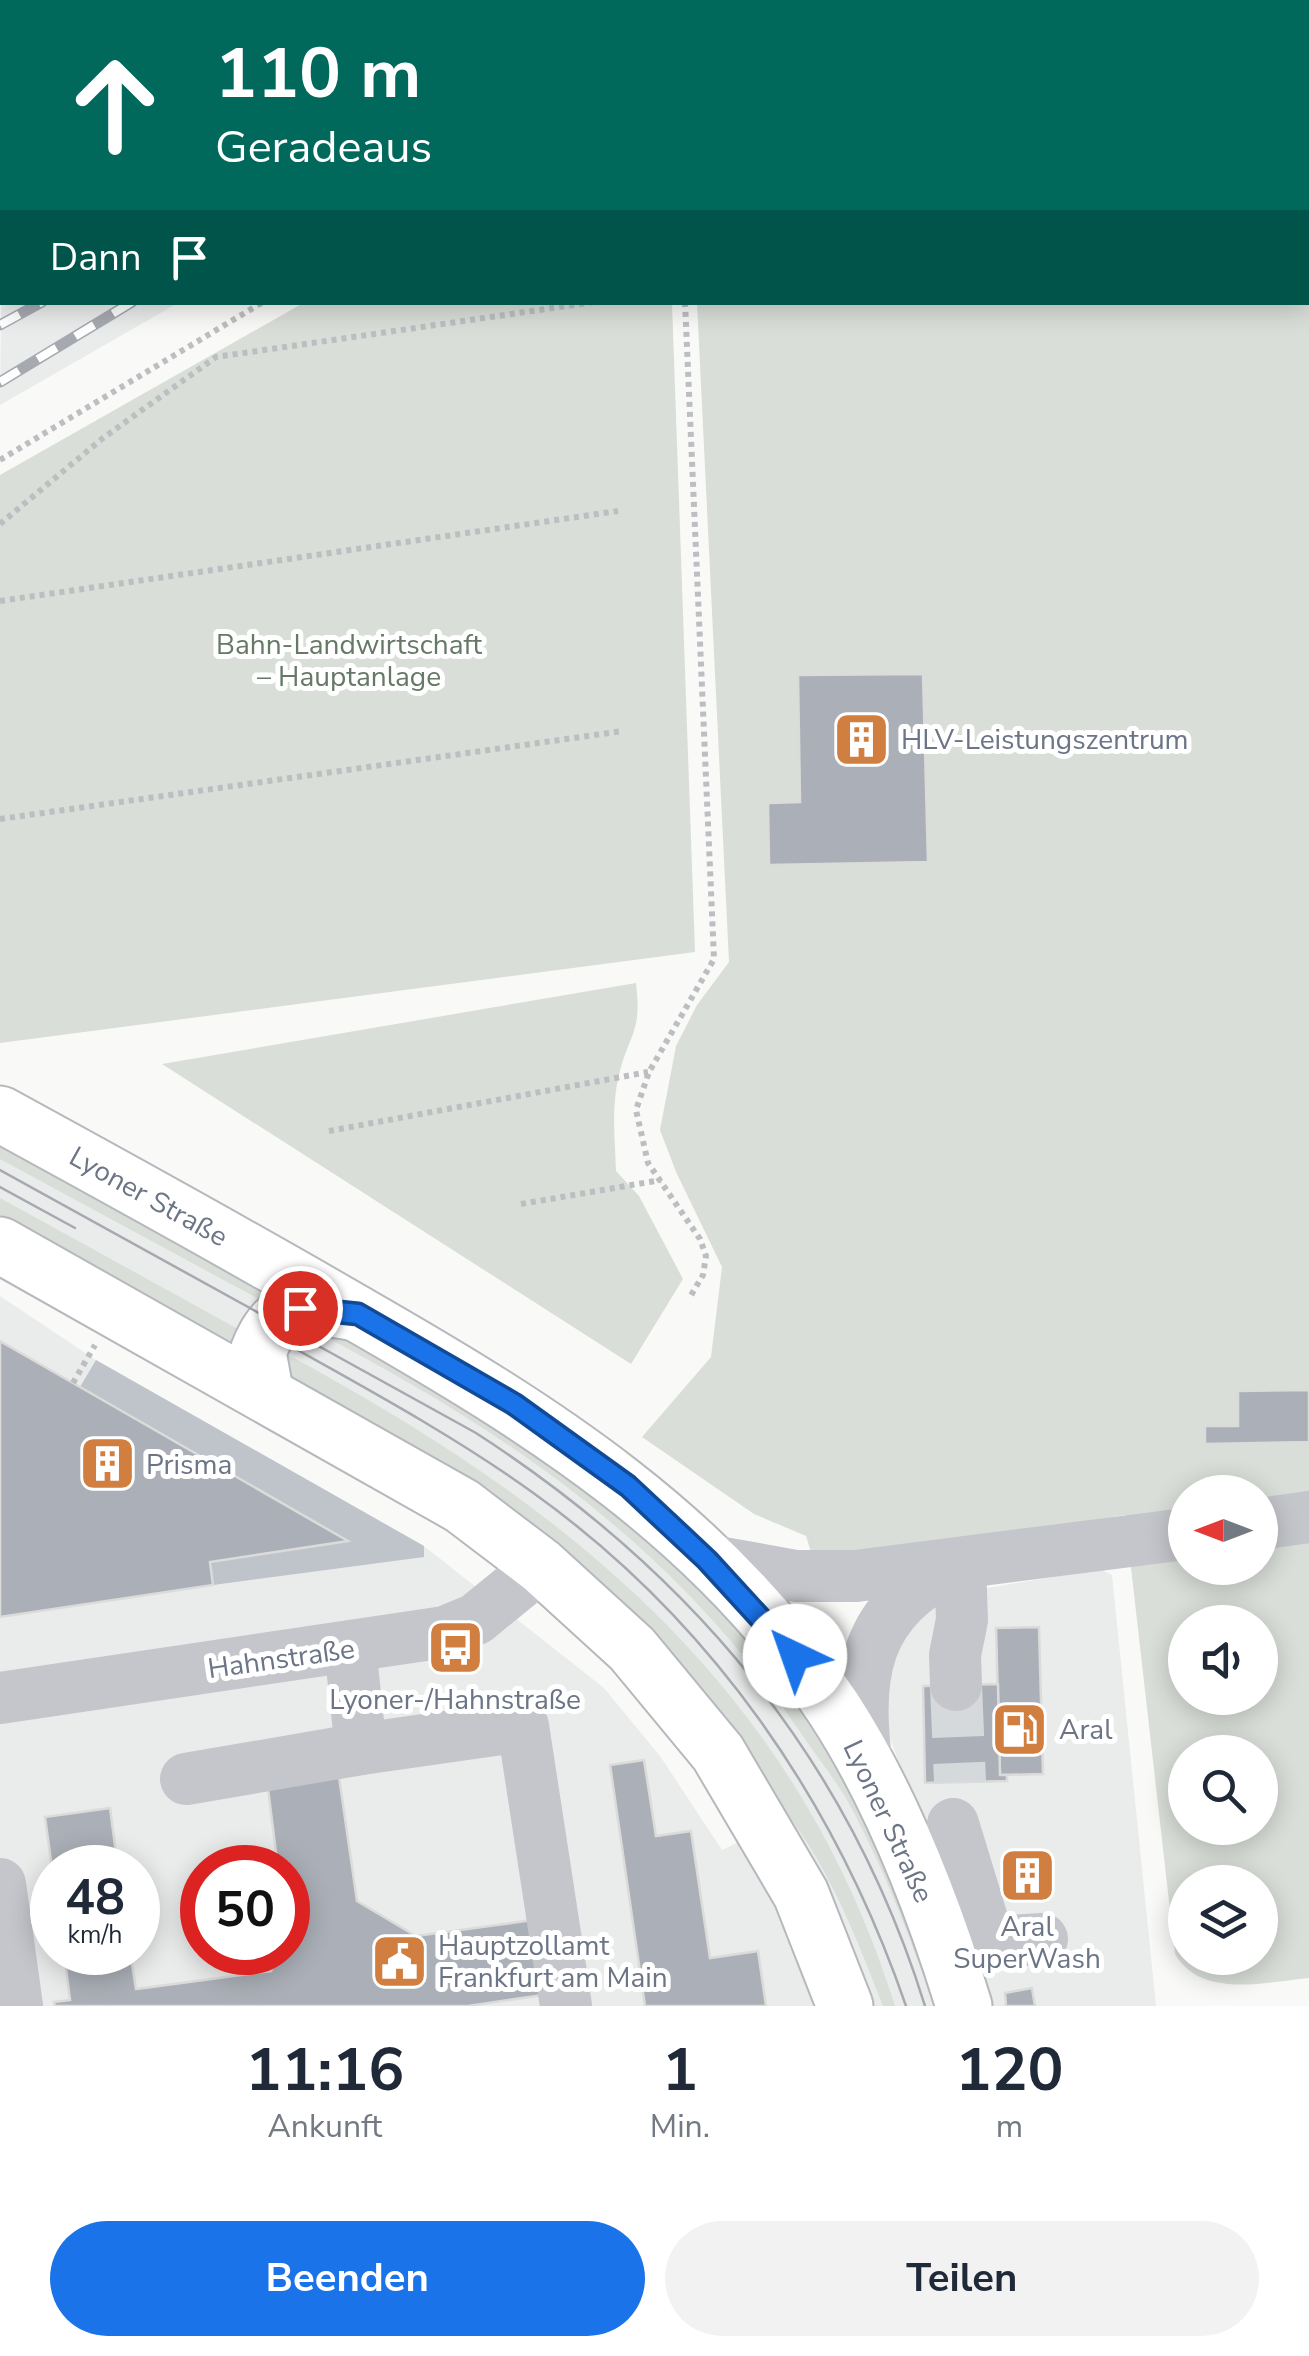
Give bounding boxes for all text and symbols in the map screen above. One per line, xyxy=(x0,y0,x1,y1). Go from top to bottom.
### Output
text: 110 m xyxy=(215,26,421,122)
icon: ahead xyxy=(50,40,180,170)
text: Geradeaus xyxy=(215,117,432,178)
icon: arrive xyxy=(162,230,217,285)
text: Dann xyxy=(50,232,142,283)
park label: Bahn-Landwirtschaft – Hauptanlage xyxy=(216,626,482,696)
building icon: HLV-Leistungszentrum xyxy=(832,709,892,769)
place label: HLV-Leistungszentrum xyxy=(901,721,1189,759)
street label: Lyoner Straße xyxy=(63,1138,235,1256)
pin xyxy=(258,1266,343,1351)
icon: arrive xyxy=(273,1281,328,1336)
building icon: Prisma xyxy=(77,1434,137,1494)
place label: Prisma xyxy=(146,1446,232,1484)
north arrow xyxy=(1168,1475,1278,1585)
map controls xyxy=(1168,1475,1278,1975)
position arrow xyxy=(743,1604,847,1708)
button: sound xyxy=(1168,1605,1278,1715)
bus stop icon: Lyoner-/Hahnstraße xyxy=(425,1618,485,1678)
street label: Hahnstraße xyxy=(205,1630,357,1688)
place label: Lyoner-/Hahnstraße xyxy=(329,1681,581,1719)
fuel station icon: Aral xyxy=(990,1699,1050,1759)
place label: Aral xyxy=(1059,1711,1113,1749)
street label: Lyoner Straße xyxy=(834,1734,942,1909)
button: search xyxy=(1168,1735,1278,1845)
speed limit sign: 50 xyxy=(180,1845,310,1975)
building icon: Aral SuperWash xyxy=(997,1845,1057,1905)
text: 48 xyxy=(65,1863,125,1932)
button: layers xyxy=(1168,1865,1278,1975)
place label: Aral SuperWash xyxy=(953,1908,1101,1978)
text: km/h xyxy=(67,1918,123,1952)
place label: Hauptzollamt Frankfurt am Main xyxy=(438,1927,668,1997)
public building icon: Hauptzollamt Frankfurt am Main xyxy=(369,1931,429,1991)
text: 11:16 xyxy=(245,2029,404,2111)
text: 1 xyxy=(662,2029,698,2111)
text: 120 xyxy=(956,2029,1064,2111)
text: Ankunft xyxy=(268,2105,382,2148)
text: Min. xyxy=(650,2105,710,2148)
text: m xyxy=(996,2105,1023,2148)
button: Beenden xyxy=(50,2221,645,2336)
button: Teilen xyxy=(665,2221,1259,2336)

